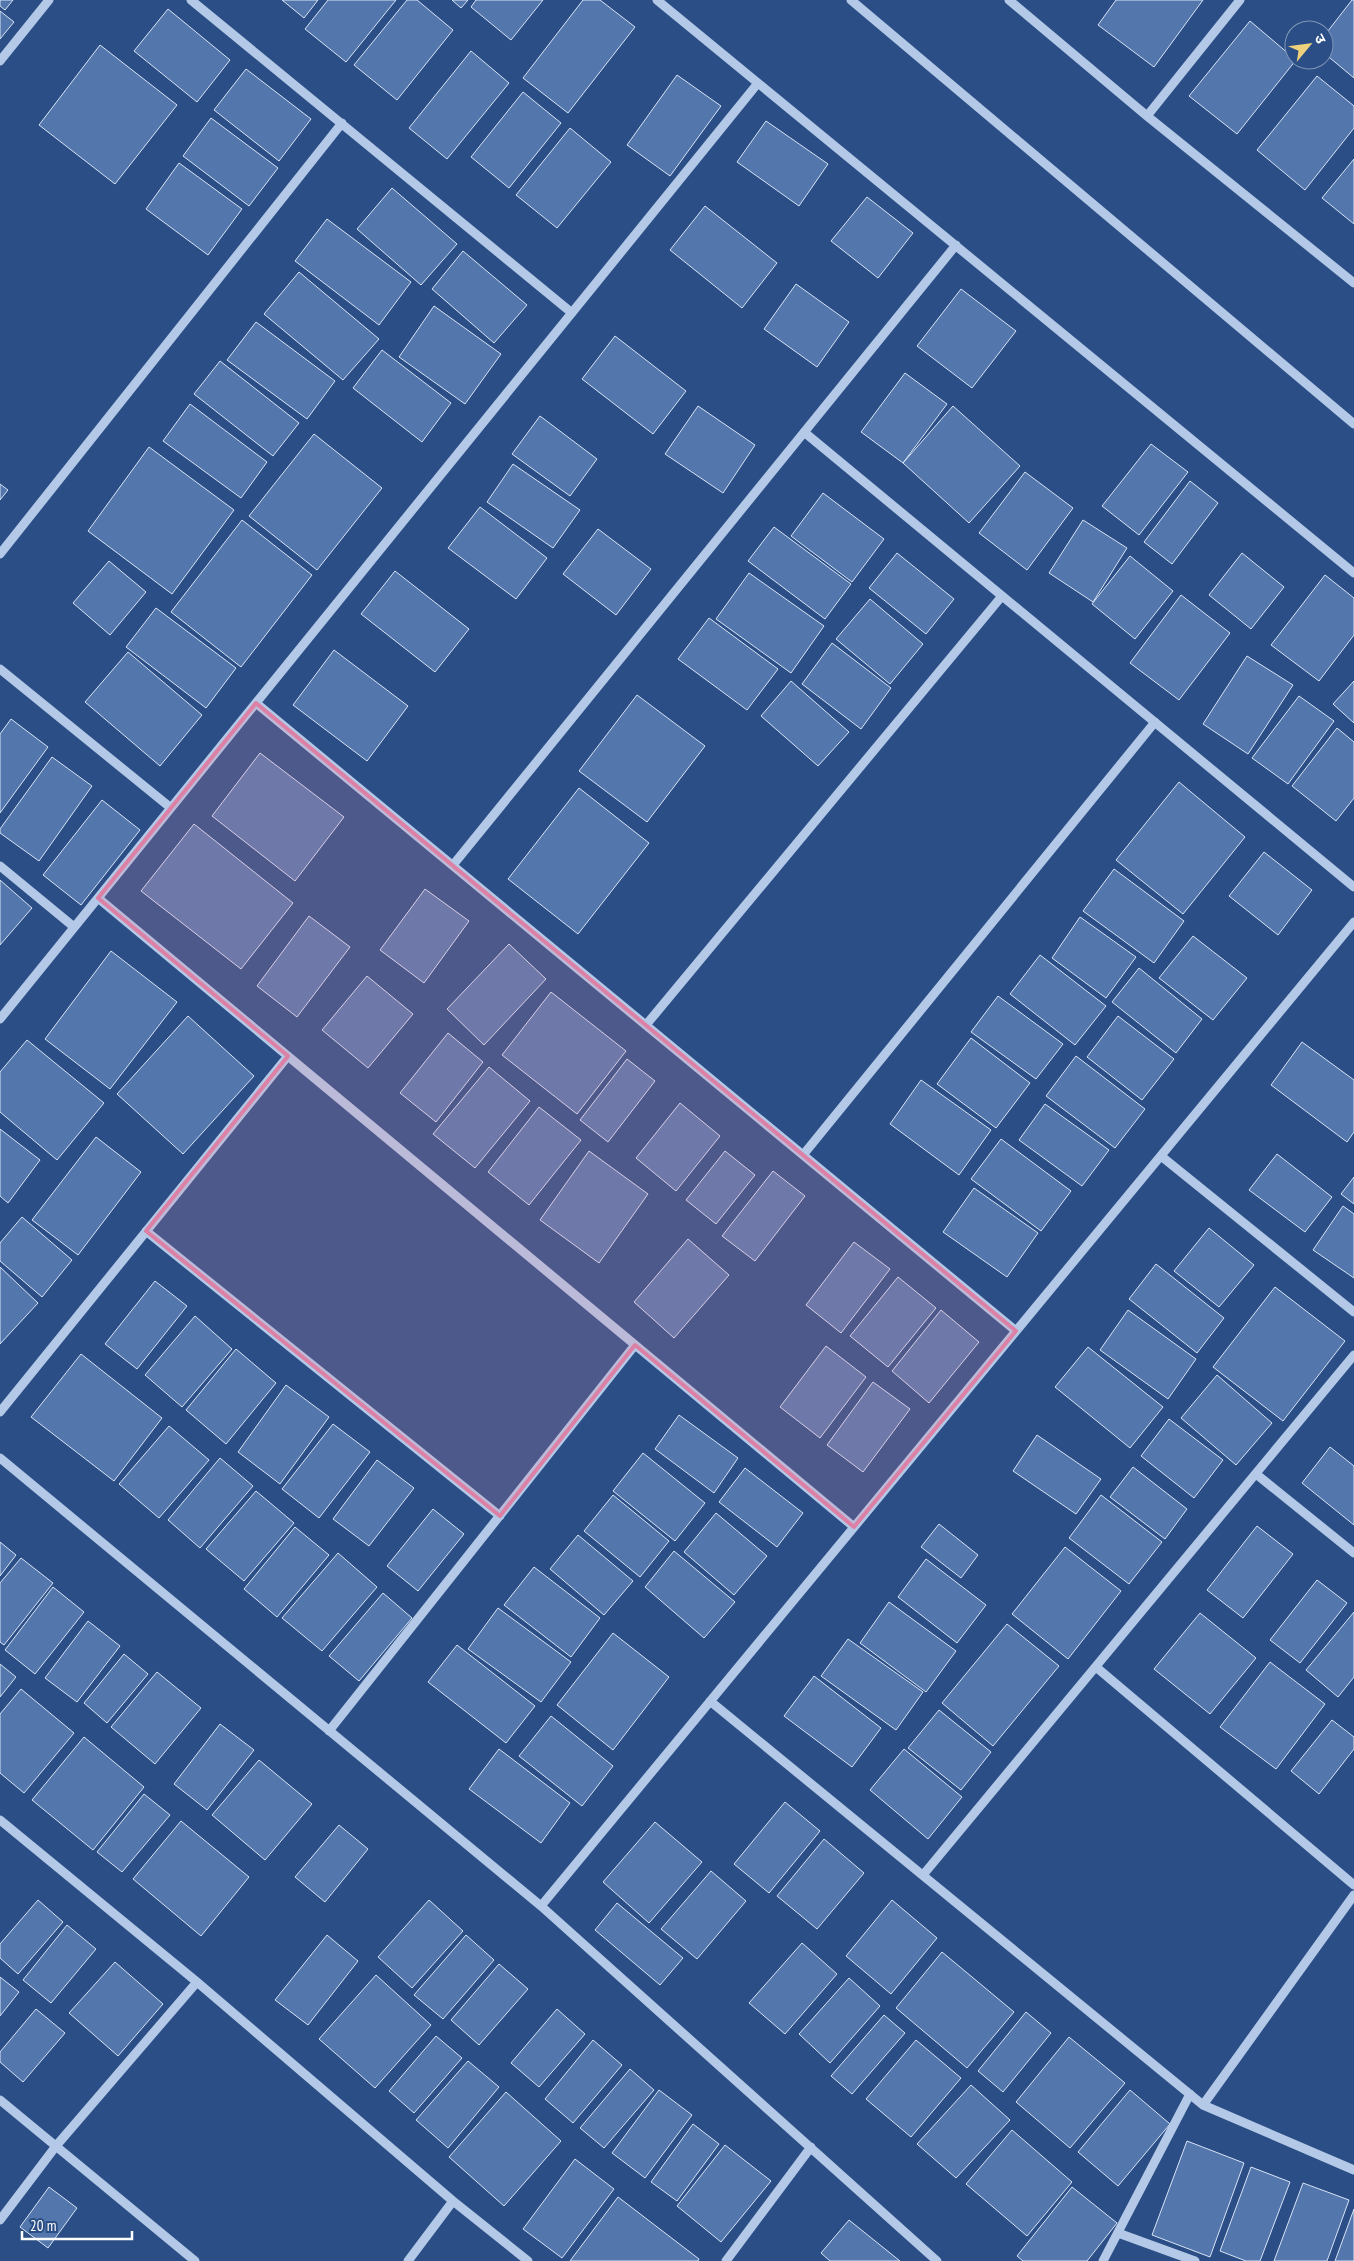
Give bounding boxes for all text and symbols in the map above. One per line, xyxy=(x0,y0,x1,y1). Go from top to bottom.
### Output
north arrow xyxy=(1284,20,1334,70)
text: उ xyxy=(1311,31,1331,47)
scale bar xyxy=(22,2208,132,2240)
text: 20 m xyxy=(30,2216,56,2235)

